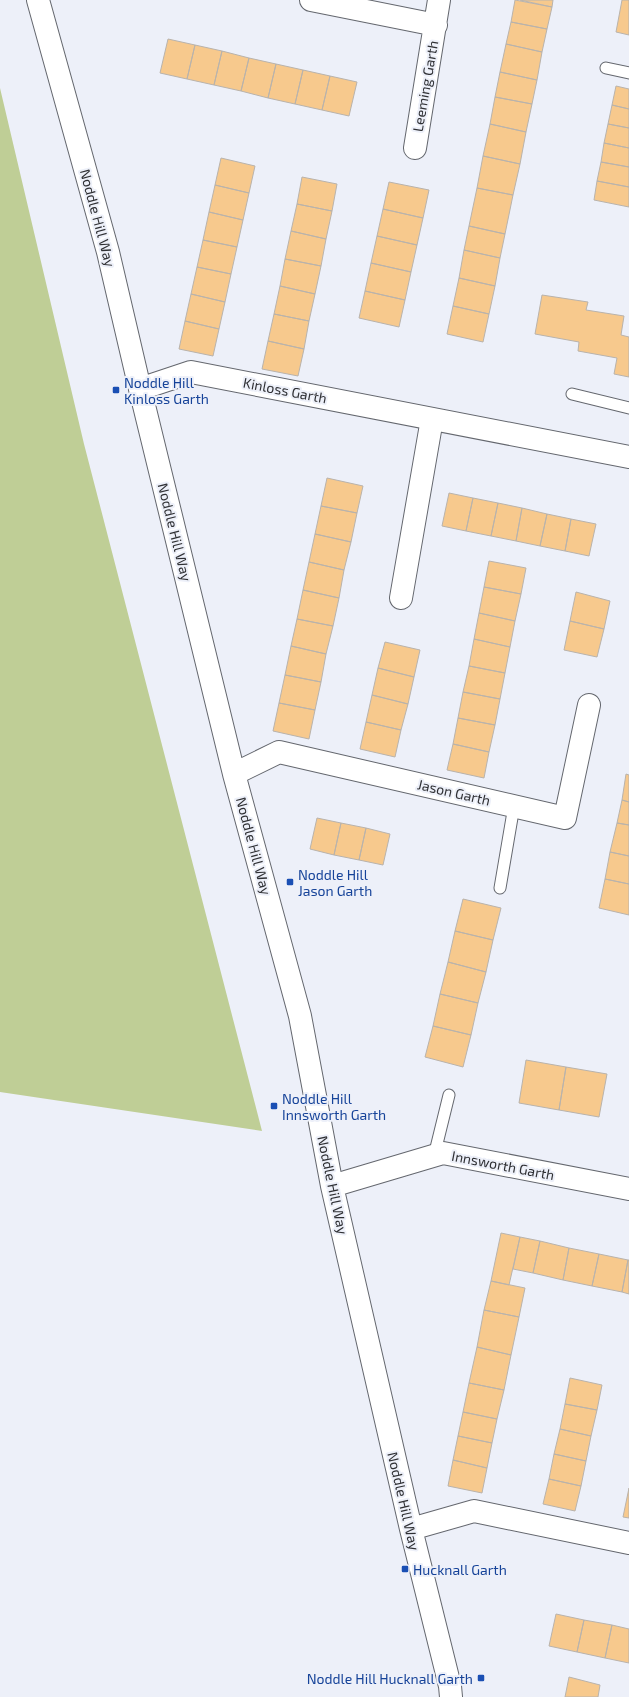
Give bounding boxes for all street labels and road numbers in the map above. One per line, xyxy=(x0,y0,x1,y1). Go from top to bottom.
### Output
street label: Leeming Garth xyxy=(409,39,441,133)
street label: Noddle Hill Way xyxy=(77,167,119,269)
street label: Kinloss Garth xyxy=(242,374,328,406)
street label: Noddle Hill Way xyxy=(155,481,196,583)
street label: Jason Garth xyxy=(416,775,492,809)
street label: Noddle Hill Way xyxy=(233,795,275,897)
street label: Noddle Hill Way xyxy=(314,1134,352,1237)
street label: Innsworth Garth xyxy=(450,1147,556,1183)
street label: Noddle Hill Way xyxy=(384,1450,424,1552)

